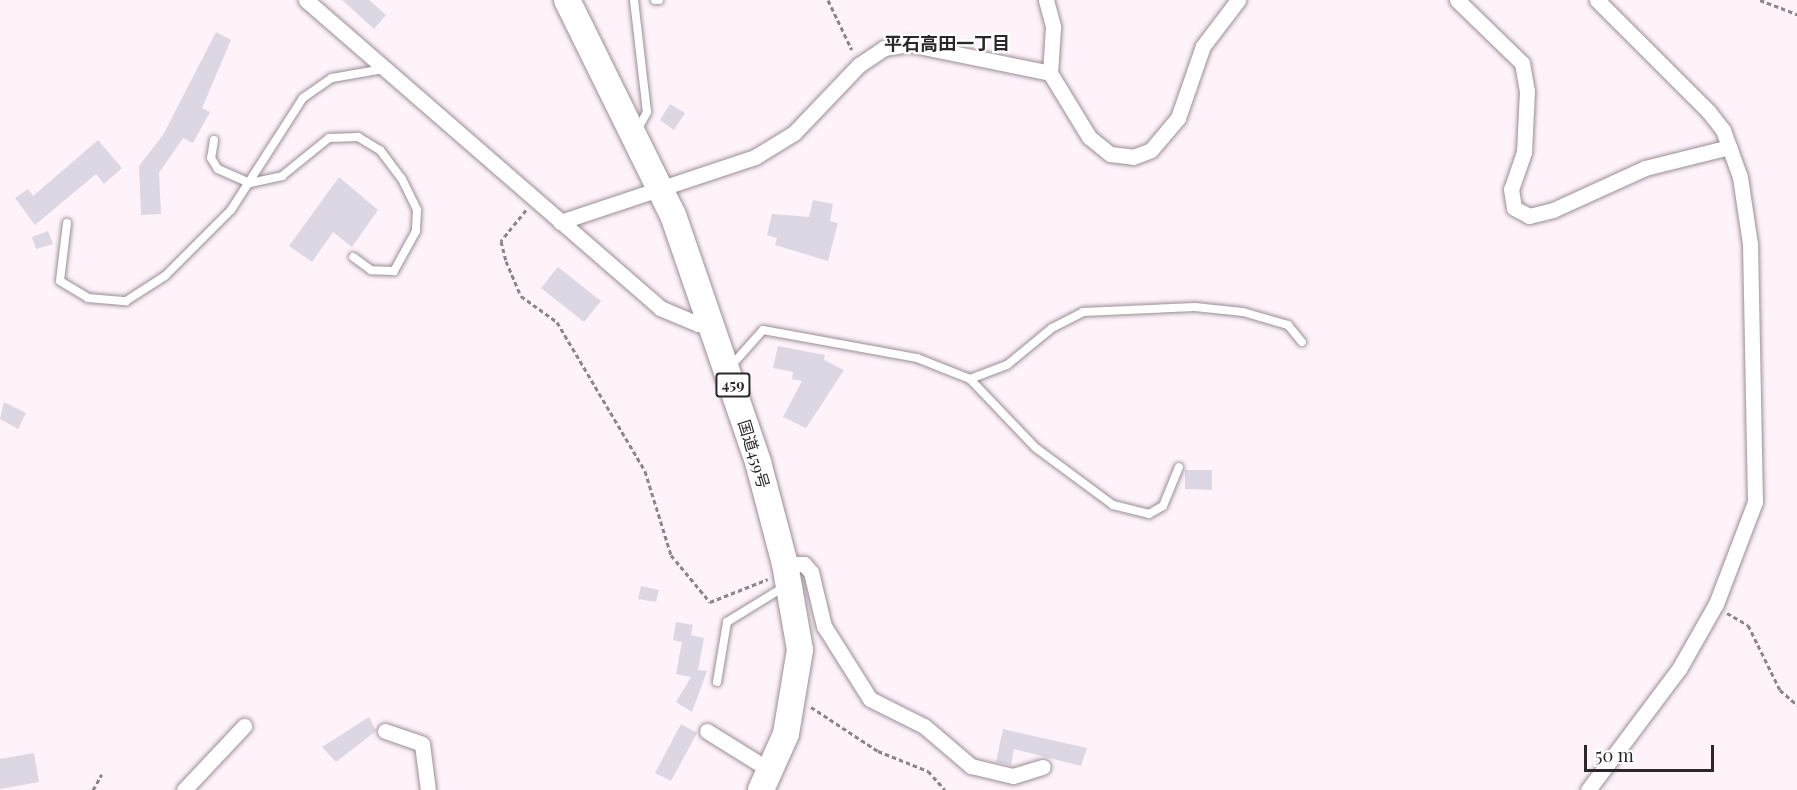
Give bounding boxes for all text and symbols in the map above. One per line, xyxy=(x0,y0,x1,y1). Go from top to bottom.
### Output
district label: 平石高田一丁目 xyxy=(884,32,1010,54)
road number: 459 xyxy=(715,373,751,397)
street label: 国道459号 xyxy=(734,417,774,491)
scale bar xyxy=(1587,733,1718,771)
text: 50 m xyxy=(1595,743,1634,767)

